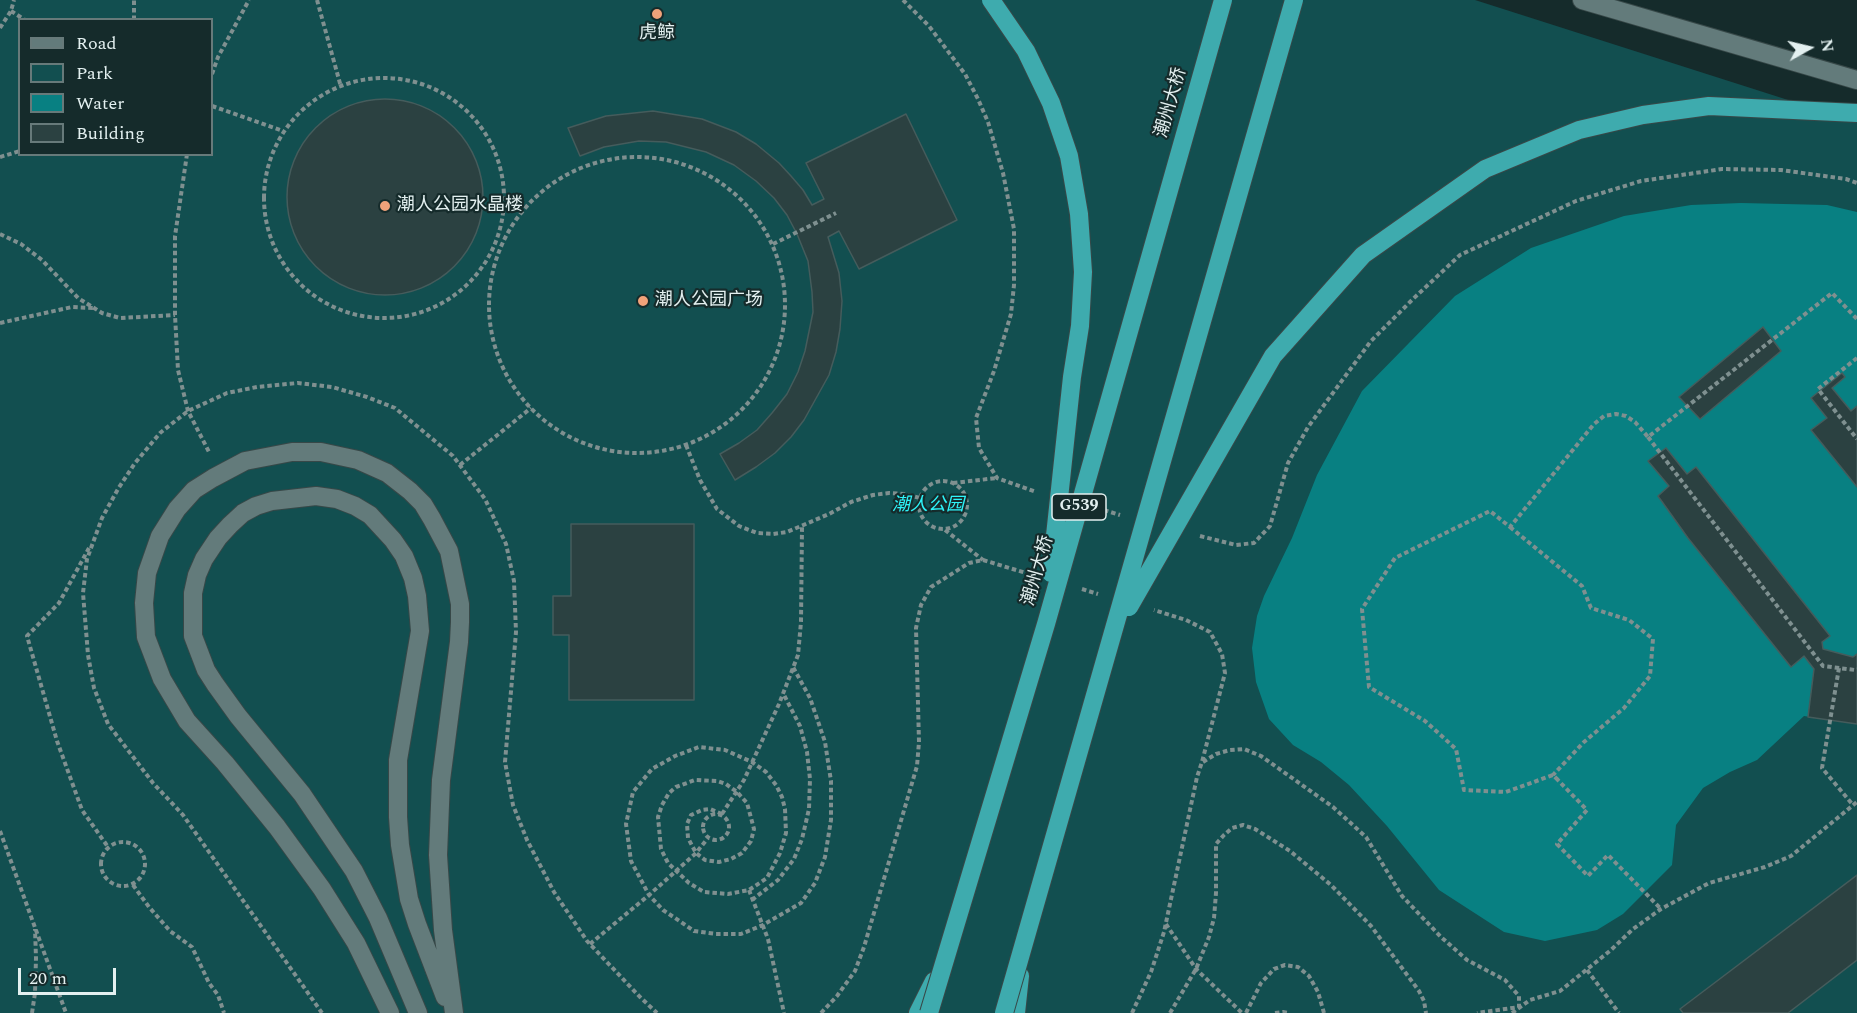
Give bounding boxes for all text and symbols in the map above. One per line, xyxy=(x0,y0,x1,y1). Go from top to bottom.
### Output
marker: 虎鲸 xyxy=(650,7,664,21)
legend xyxy=(18,18,213,156)
north arrow xyxy=(1779,18,1839,78)
place label: 虎鲸 xyxy=(639,23,675,45)
text: Road xyxy=(76,30,117,57)
text: N xyxy=(1814,37,1840,54)
text: Park xyxy=(76,60,113,87)
street label: 潮州大桥 xyxy=(1152,65,1192,141)
text: Water xyxy=(76,90,124,117)
text: Building xyxy=(76,120,145,147)
place label: 潮人公园水晶楼 xyxy=(397,195,523,217)
marker: 潮人公园水晶楼 xyxy=(378,199,392,213)
place label: 潮人公园广场 xyxy=(655,290,763,312)
marker: 潮人公园广场 xyxy=(636,294,650,308)
road number: G539 xyxy=(1052,494,1106,520)
park label: 潮人公园 xyxy=(892,495,964,517)
street label: 潮州大桥 xyxy=(1019,533,1059,609)
scale bar xyxy=(21,956,118,994)
text: 20 m xyxy=(29,965,67,992)

